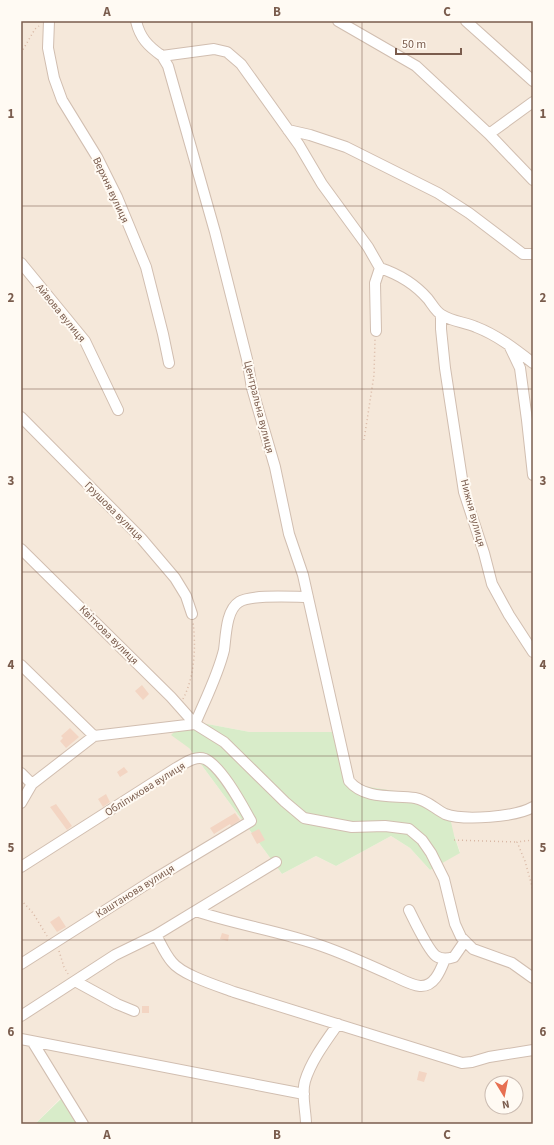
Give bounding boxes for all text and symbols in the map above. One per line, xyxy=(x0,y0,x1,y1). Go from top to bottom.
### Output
text: A xyxy=(102,3,111,21)
text: B xyxy=(273,3,281,21)
text: C xyxy=(443,3,451,21)
scale bar xyxy=(396,30,461,56)
text: 50 m xyxy=(402,36,426,53)
text: 1 xyxy=(8,105,15,123)
text: 1 xyxy=(540,105,547,123)
street label: Верхня вулиця xyxy=(89,155,133,225)
street label: Айвова вулиця xyxy=(33,280,89,346)
text: 2 xyxy=(8,289,15,307)
text: 2 xyxy=(540,289,547,307)
street label: Центральна вулиця xyxy=(240,359,278,455)
text: 3 xyxy=(8,472,15,490)
text: 3 xyxy=(540,472,547,490)
street label: Грушова вулиця xyxy=(81,478,147,544)
street label: Нижня вулиця xyxy=(457,478,489,548)
street label: Квіткова вулиця xyxy=(76,602,142,668)
text: 4 xyxy=(8,656,15,674)
text: 4 xyxy=(540,656,547,674)
street label: Обліпихова вулиця xyxy=(102,758,188,820)
text: 5 xyxy=(8,839,15,857)
text: 5 xyxy=(540,839,547,857)
street label: Каштанова вулиця xyxy=(93,861,177,921)
text: 6 xyxy=(8,1023,15,1041)
text: 6 xyxy=(540,1023,547,1041)
north arrow xyxy=(484,1075,524,1115)
text: N xyxy=(501,1096,511,1112)
text: A xyxy=(102,1126,111,1144)
text: B xyxy=(273,1126,281,1144)
text: C xyxy=(443,1126,451,1144)

